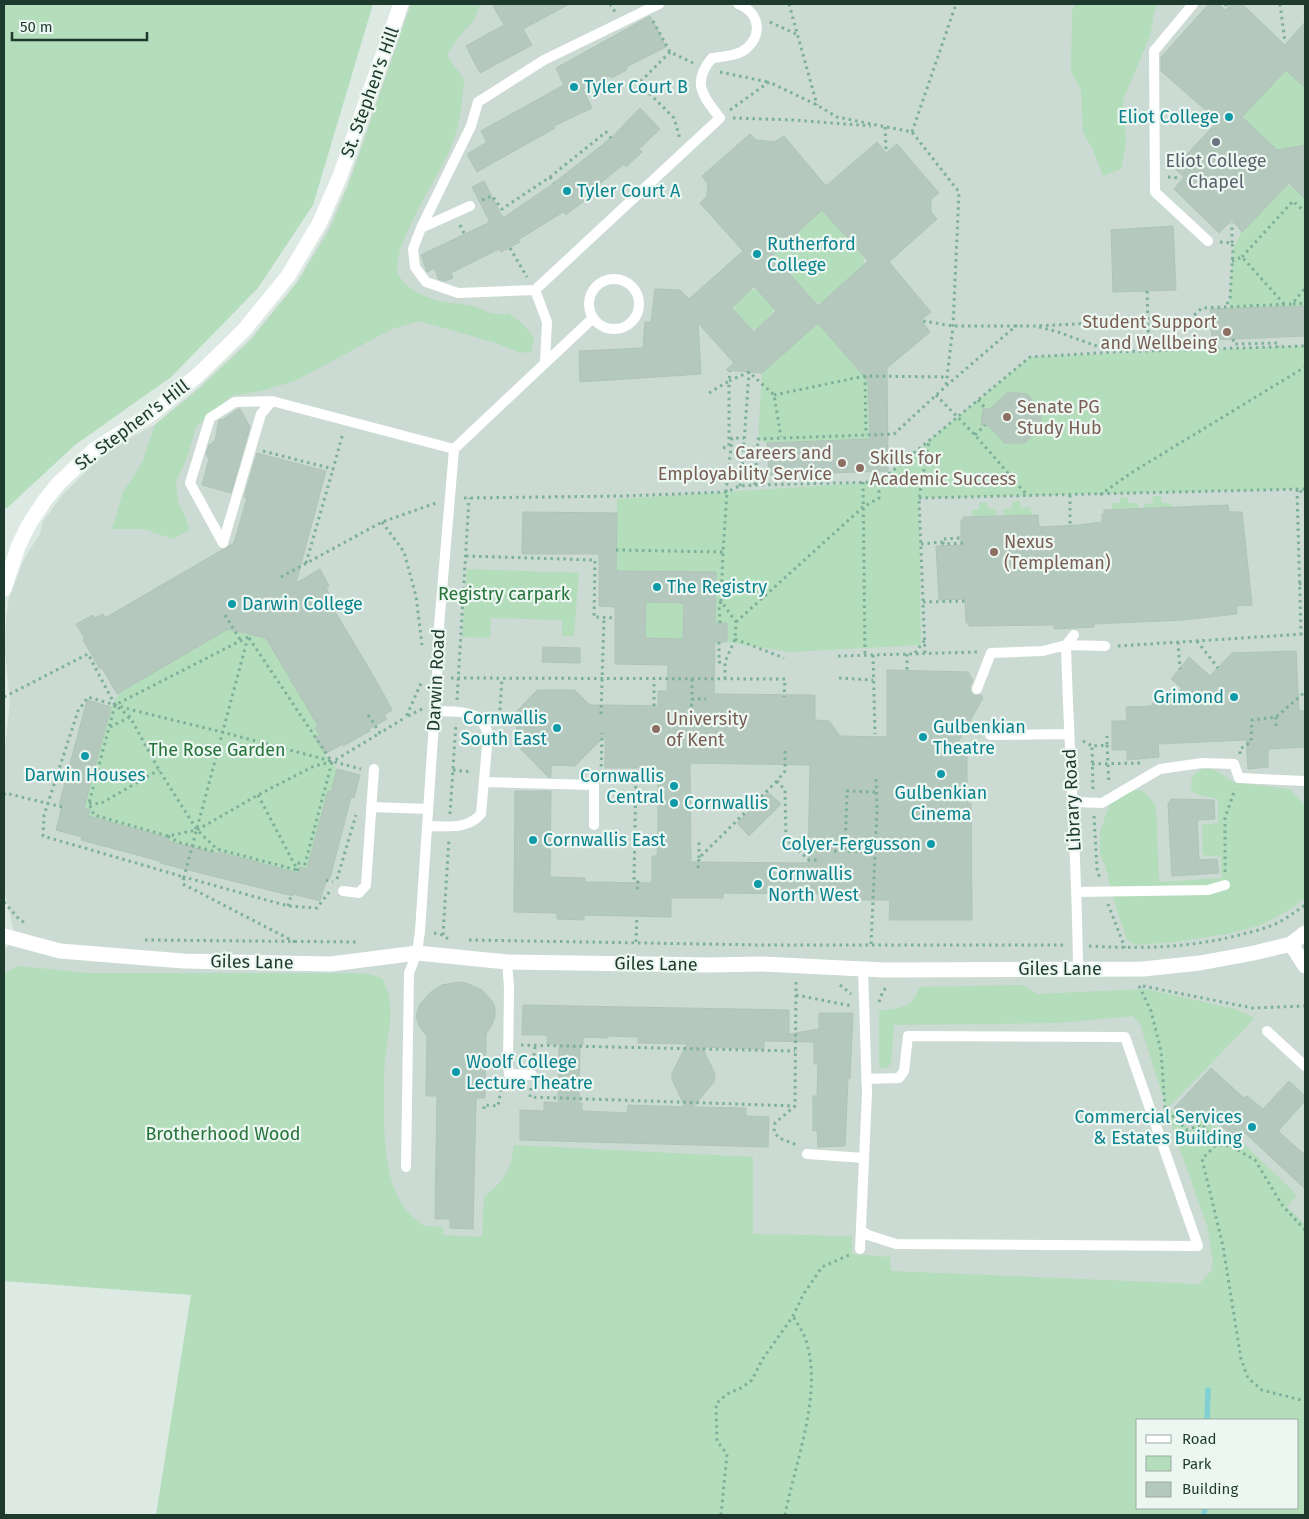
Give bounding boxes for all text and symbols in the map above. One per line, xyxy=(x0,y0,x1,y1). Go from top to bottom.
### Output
scale bar xyxy=(12,10,148,42)
text: 50 m xyxy=(20,18,53,36)
street label: St. Stephen's Hill xyxy=(336,24,404,160)
place label: Tyler Court B xyxy=(584,76,688,98)
marker: Tyler Court B xyxy=(568,81,580,93)
place label: Eliot College xyxy=(1118,106,1219,128)
marker: Eliot College xyxy=(1223,111,1235,123)
marker: Eliot College Chapel xyxy=(1210,136,1222,148)
place label: Eliot College Chapel xyxy=(1165,150,1267,193)
place label: Tyler Court A xyxy=(577,180,681,202)
marker: Tyler Court A xyxy=(561,185,573,197)
place label: Rutherford College xyxy=(767,233,856,276)
marker: Rutherford College xyxy=(751,248,763,260)
place label: Student Support and Wellbeing xyxy=(1082,311,1218,354)
marker: Student Support and Wellbeing xyxy=(1221,326,1233,338)
street label: St. Stephen's Hill xyxy=(70,375,194,475)
place label: Senate PG Study Hub xyxy=(1017,396,1102,439)
marker: Senate PG Study Hub xyxy=(1001,411,1013,423)
place label: Careers and Employability Service xyxy=(658,442,832,485)
place label: Skills for Academic Success xyxy=(870,447,1016,490)
marker: Careers and Employability Service xyxy=(836,457,848,469)
marker: Skills for Academic Success xyxy=(854,462,866,474)
place label: Nexus (Templeman) xyxy=(1004,531,1111,574)
marker: Nexus (Templeman) xyxy=(988,546,1000,558)
place label: The Registry xyxy=(667,576,767,598)
marker: The Registry xyxy=(651,581,663,593)
park label: Registry carpark xyxy=(438,583,571,605)
place label: Darwin College xyxy=(242,593,363,615)
marker: Darwin College xyxy=(226,598,238,610)
street label: Darwin Road xyxy=(422,628,450,732)
place label: Grimond xyxy=(1153,686,1224,708)
marker: Grimond xyxy=(1228,691,1240,703)
place label: Cornwallis South East xyxy=(460,707,547,750)
place label: University of Kent xyxy=(666,708,748,751)
place label: Gulbenkian Theatre xyxy=(933,716,1026,759)
marker: Cornwallis South East xyxy=(551,722,563,734)
marker: University of Kent xyxy=(650,723,662,735)
marker: Gulbenkian Theatre xyxy=(917,731,929,743)
park label: The Rose Garden xyxy=(148,739,286,761)
street label: Library Road xyxy=(1058,748,1086,852)
marker: Darwin Houses xyxy=(79,750,91,762)
place label: Darwin Houses xyxy=(24,764,146,786)
place label: Cornwallis Central xyxy=(580,765,664,808)
marker: Gulbenkian Cinema xyxy=(935,768,947,780)
marker: Cornwallis Central xyxy=(668,780,680,792)
place label: Gulbenkian Cinema xyxy=(895,782,987,825)
place label: Cornwallis xyxy=(684,792,768,814)
marker: Cornwallis xyxy=(668,797,680,809)
place label: Cornwallis East xyxy=(543,829,666,851)
place label: Colyer-Fergusson xyxy=(781,833,921,855)
marker: Cornwallis East xyxy=(527,834,539,846)
marker: Colyer-Fergusson xyxy=(925,838,937,850)
place label: Cornwallis North West xyxy=(768,863,859,906)
marker: Cornwallis North West xyxy=(752,878,764,890)
street label: Giles Lane xyxy=(210,950,294,974)
street label: Giles Lane xyxy=(614,952,698,976)
street label: Giles Lane xyxy=(1018,958,1102,980)
place label: Woolf College Lecture Theatre xyxy=(466,1051,593,1094)
marker: Woolf College Lecture Theatre xyxy=(450,1066,462,1078)
place label: Commercial Services & Estates Building xyxy=(1074,1106,1243,1149)
marker: Commercial Services & Estates Building xyxy=(1246,1121,1258,1133)
park label: Brotherhood Wood xyxy=(145,1123,301,1145)
legend xyxy=(1136,1419,1299,1509)
text: Road xyxy=(1182,1430,1217,1448)
text: Park xyxy=(1182,1455,1212,1473)
text: Building xyxy=(1182,1480,1238,1498)

